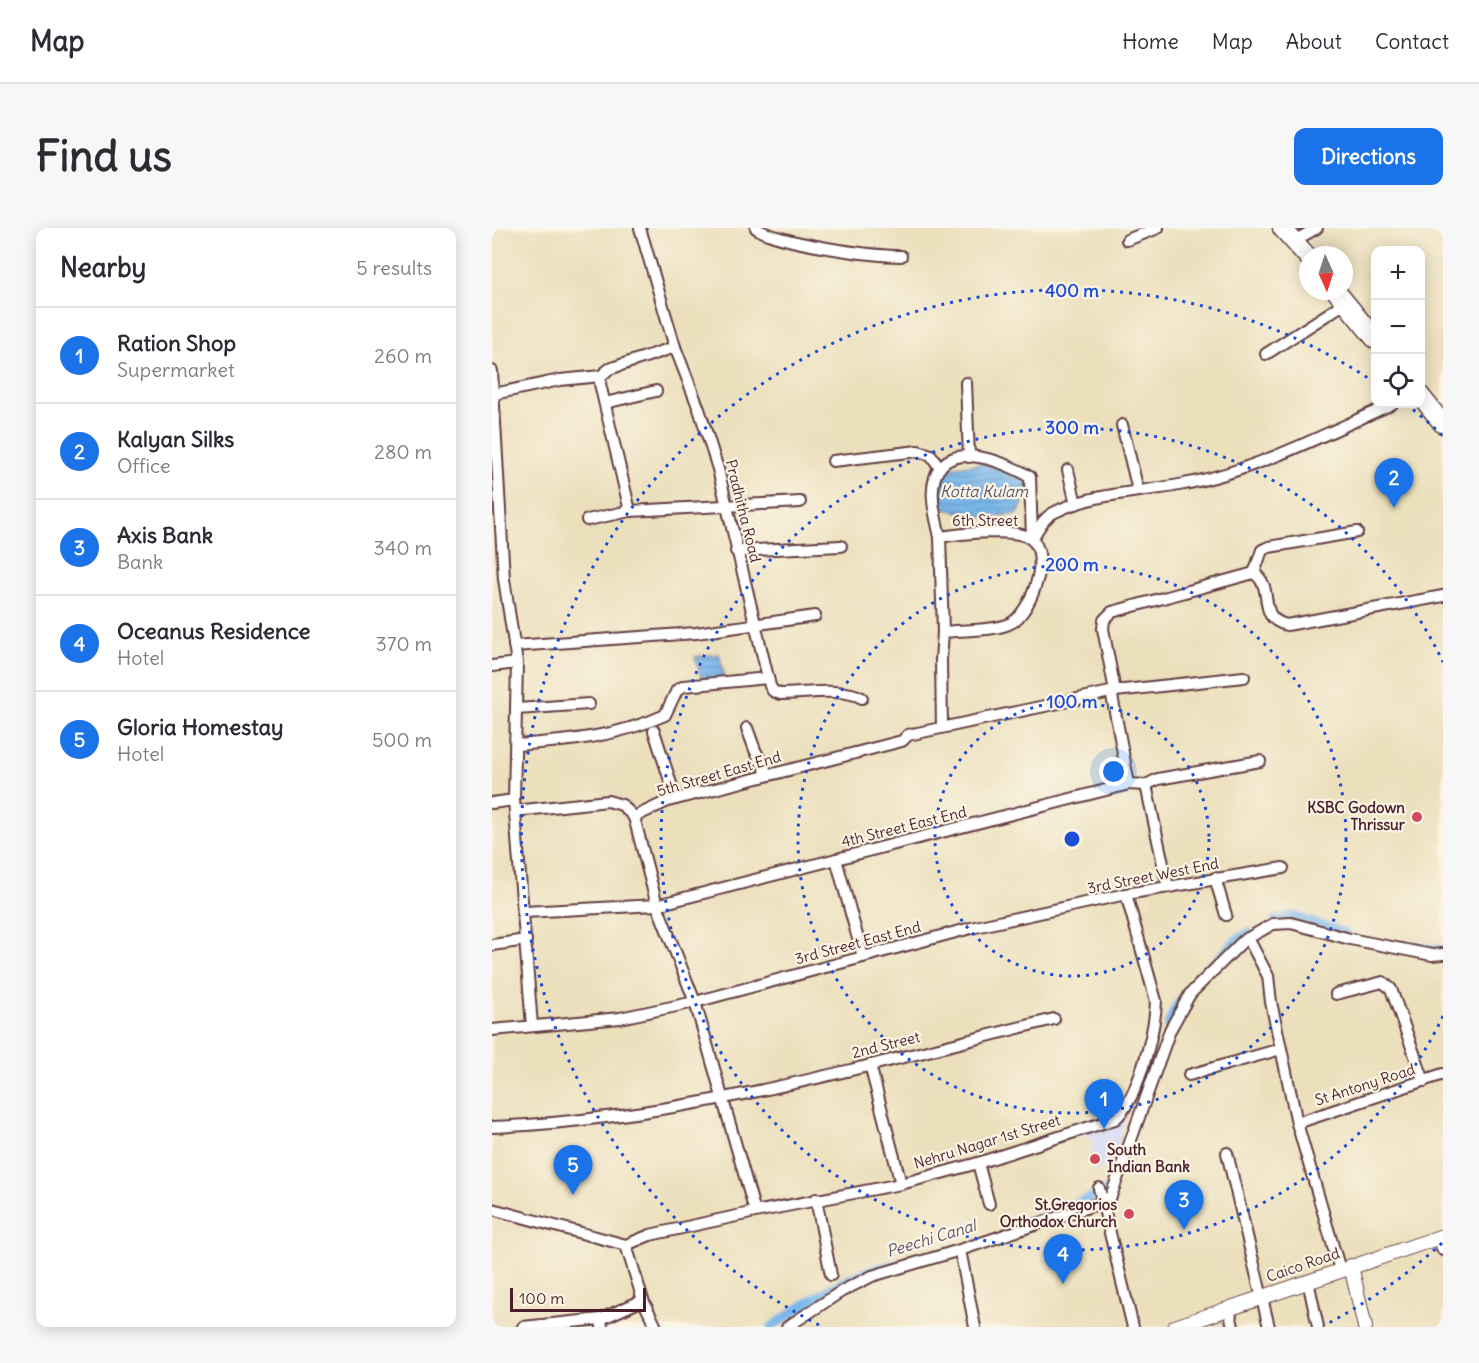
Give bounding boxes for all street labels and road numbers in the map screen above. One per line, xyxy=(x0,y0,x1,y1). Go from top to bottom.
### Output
street label: Pradhitha Road xyxy=(722,457,765,564)
street label: 6th Street xyxy=(952,511,1018,530)
street label: 5th Street East End xyxy=(655,747,783,800)
street label: 4th Street East End xyxy=(839,802,969,851)
street label: 3rd Street West End xyxy=(1086,853,1220,898)
street label: 3rd Street East End xyxy=(793,917,923,968)
street label: 2nd Street xyxy=(850,1027,922,1062)
street label: St Antony Road xyxy=(1312,1059,1418,1110)
street label: Nehru Nagar 1st Street xyxy=(911,1110,1062,1173)
street label: Caico Road xyxy=(1264,1243,1342,1286)

